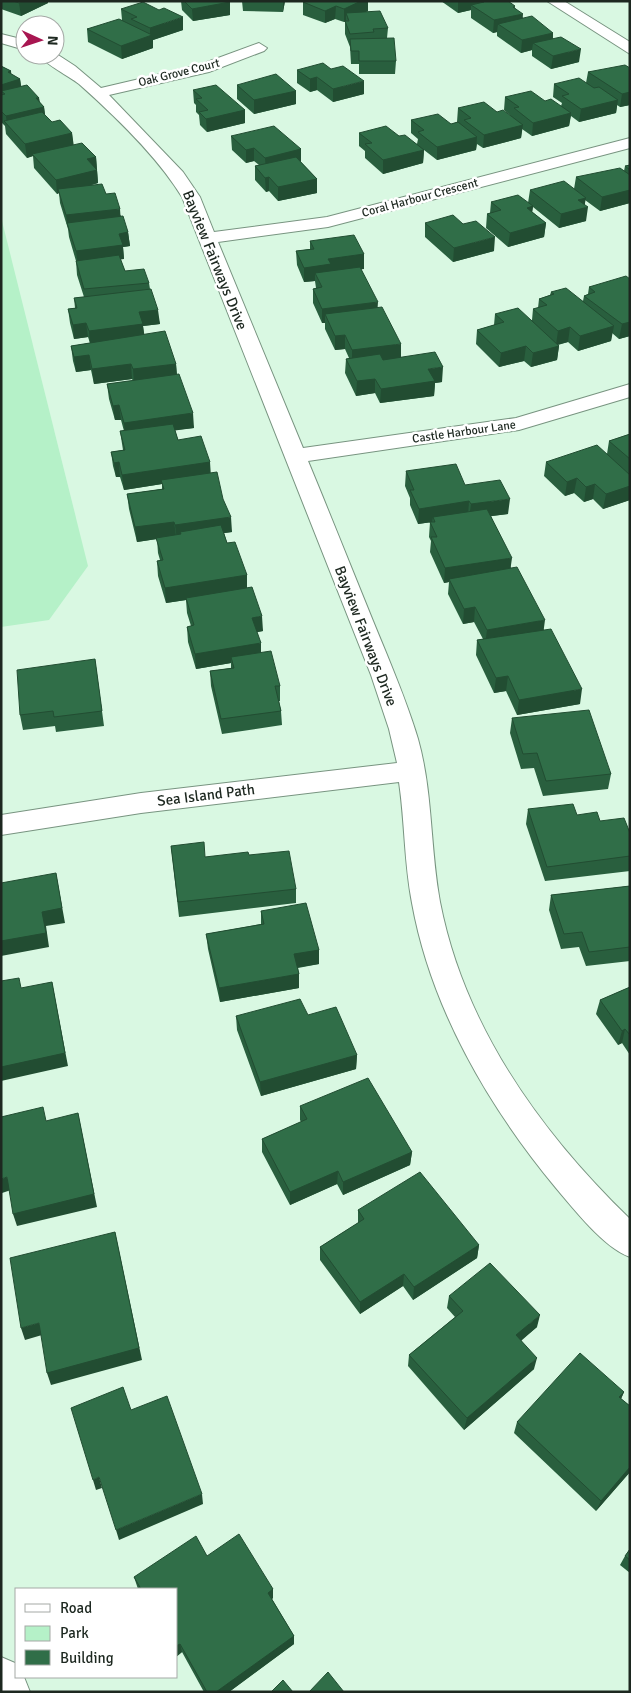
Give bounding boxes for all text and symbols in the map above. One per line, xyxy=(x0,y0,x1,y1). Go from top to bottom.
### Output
north arrow xyxy=(15,15,65,65)
text: N xyxy=(44,35,61,46)
street label: Oak Grove Court xyxy=(137,56,221,90)
street label: Coral Harbour Crescent xyxy=(360,175,480,221)
street label: Bayview Fairways Drive xyxy=(179,188,251,332)
street label: Castle Harbour Lane xyxy=(411,417,517,447)
street label: Bayview Fairways Drive xyxy=(331,563,401,709)
street label: Sea Island Path xyxy=(156,780,256,810)
legend xyxy=(15,1588,178,1678)
text: Road xyxy=(60,1599,92,1617)
text: Park xyxy=(60,1624,89,1642)
text: Building xyxy=(60,1649,114,1667)

